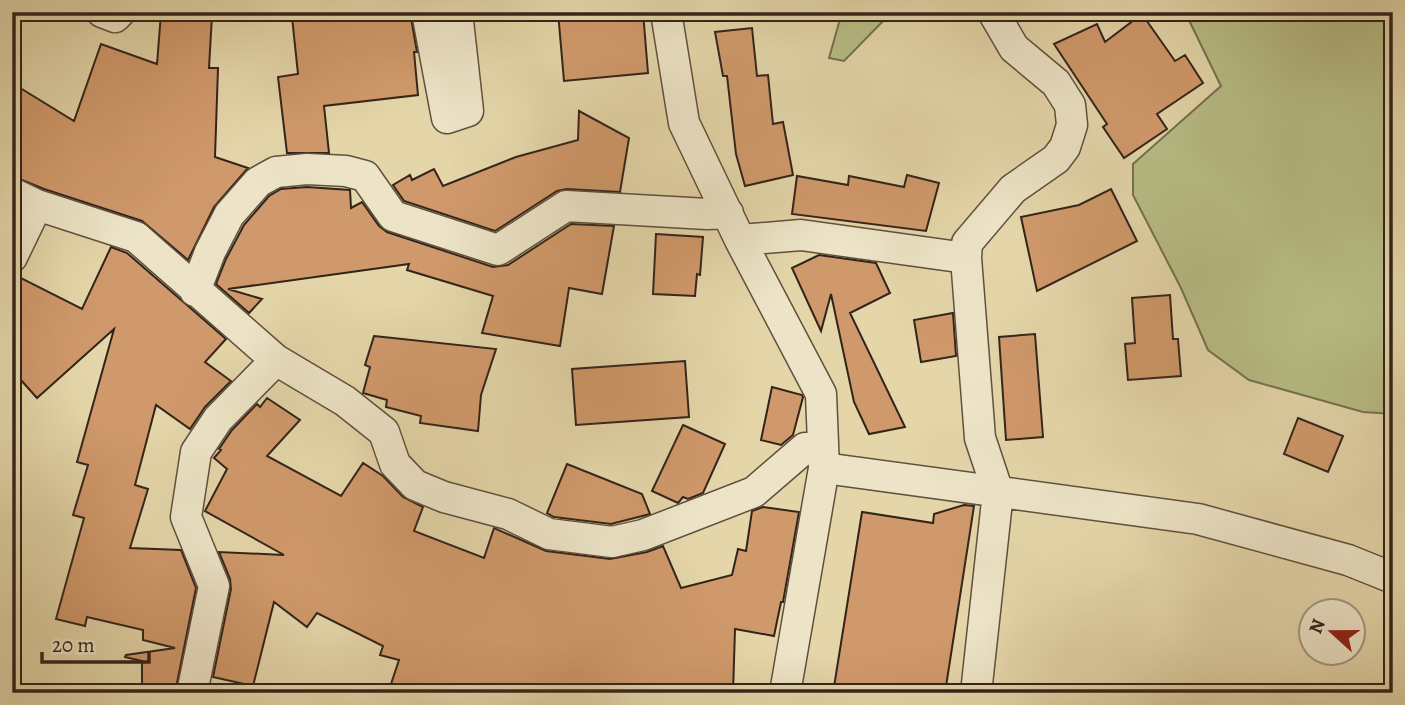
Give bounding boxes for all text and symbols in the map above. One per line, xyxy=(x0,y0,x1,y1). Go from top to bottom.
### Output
north arrow xyxy=(1296,596,1366,666)
text: N xyxy=(1302,615,1332,637)
scale bar xyxy=(42,621,149,665)
text: 20 m xyxy=(52,631,95,659)

